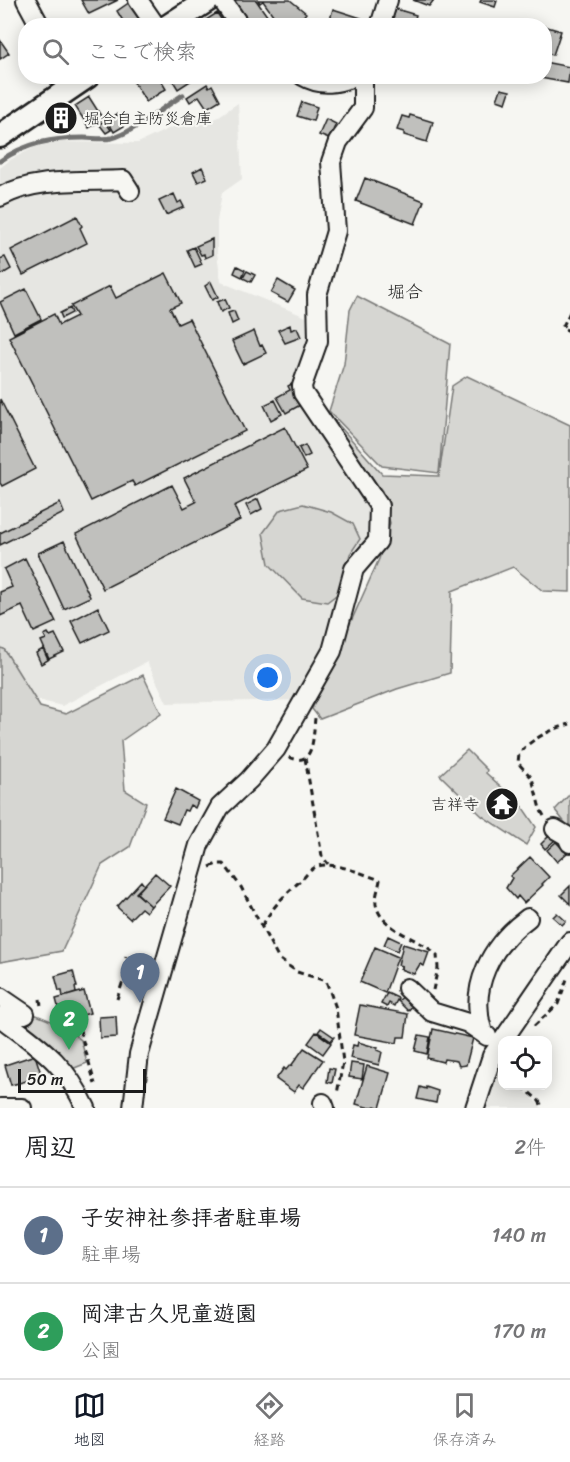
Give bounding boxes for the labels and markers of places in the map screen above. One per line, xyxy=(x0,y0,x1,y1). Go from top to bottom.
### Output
building icon: 堀合自主防災倉庫 xyxy=(43,100,79,136)
place label: 堀合自主防災倉庫 xyxy=(84,104,212,133)
temple icon: 吉祥寺 xyxy=(484,786,520,822)
place label: 吉祥寺 xyxy=(431,790,479,819)
pin: 1 xyxy=(120,954,160,1003)
pin: 2 xyxy=(50,1000,88,1050)

